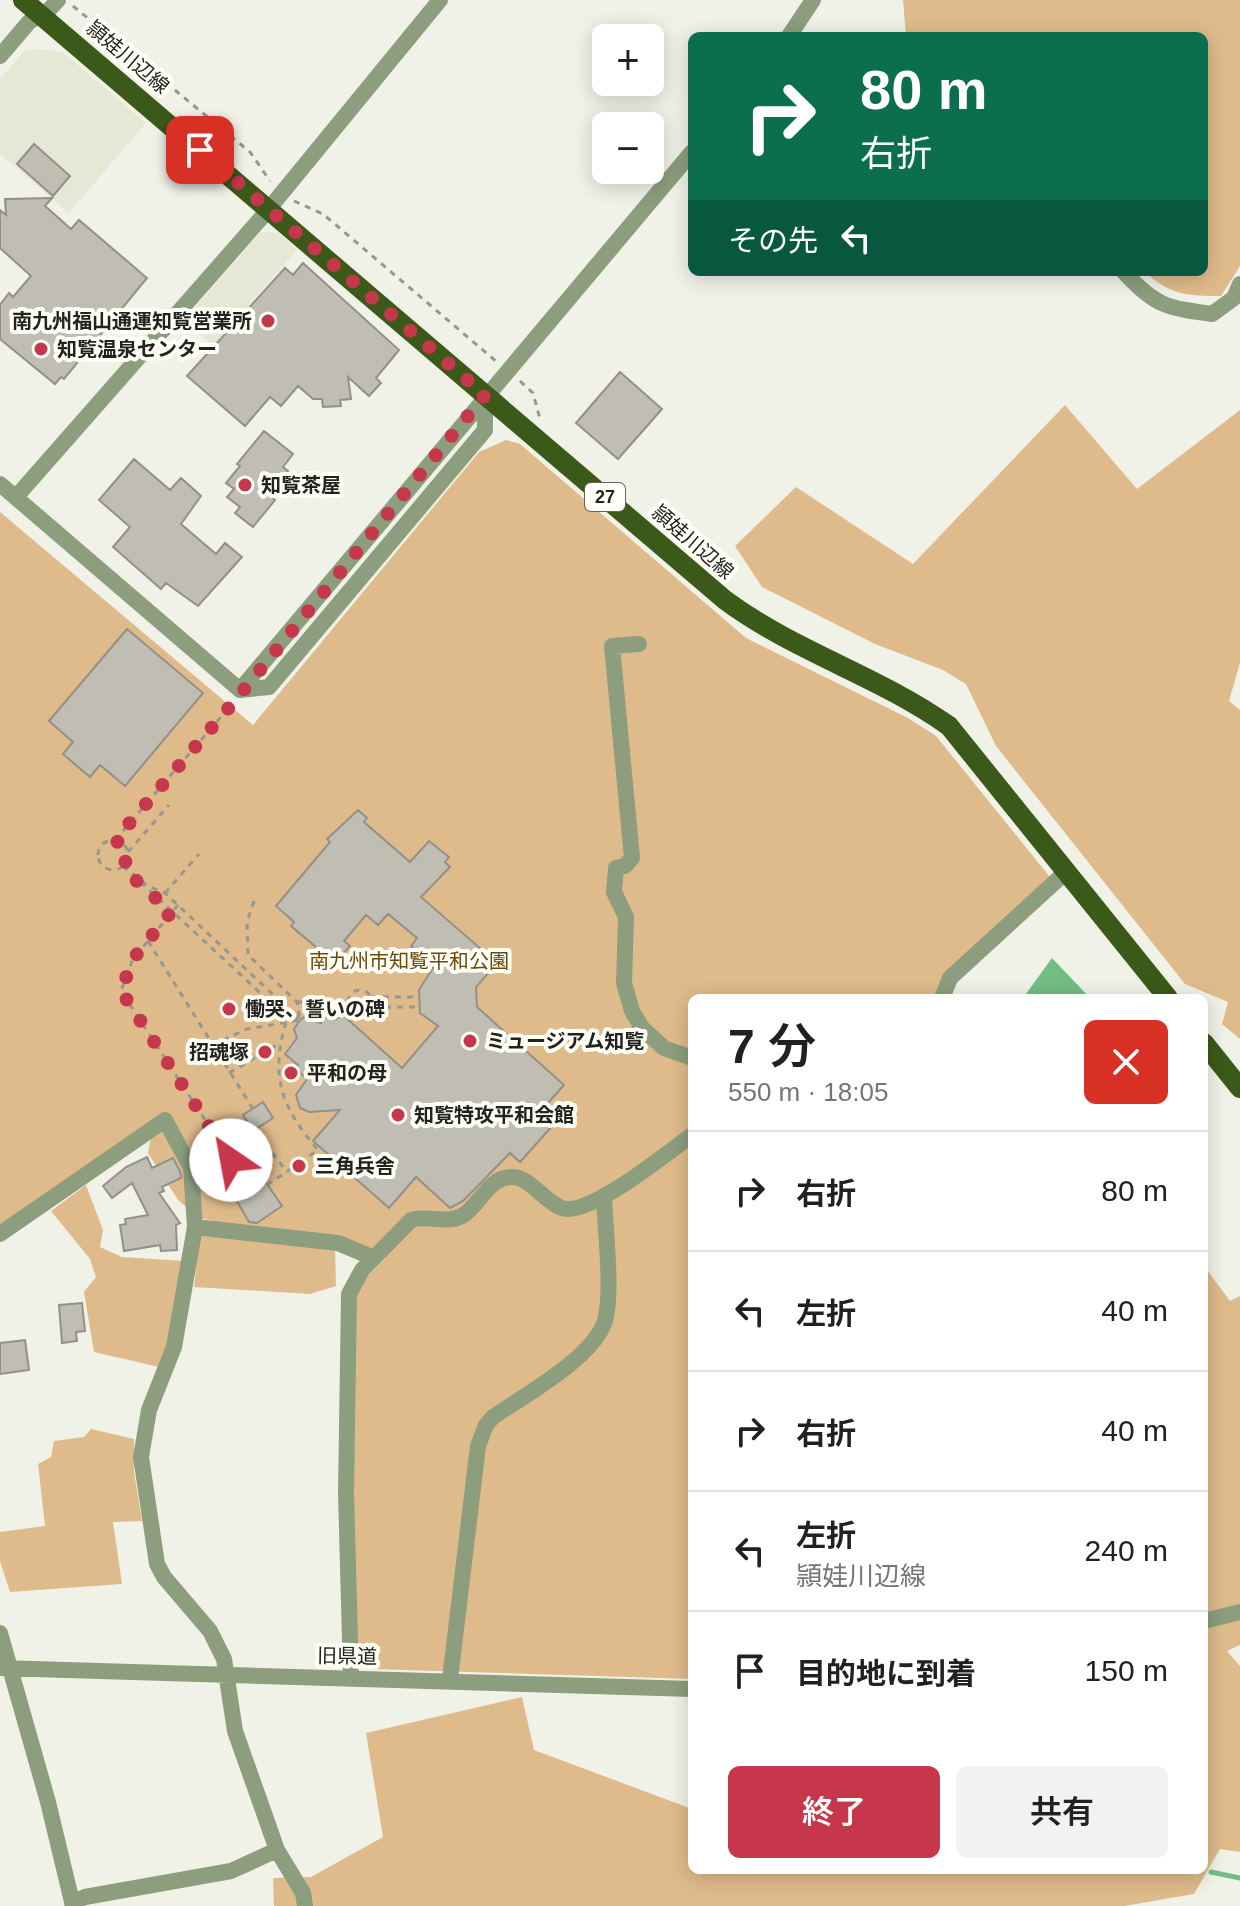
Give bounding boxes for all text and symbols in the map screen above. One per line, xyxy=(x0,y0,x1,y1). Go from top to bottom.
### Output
street label: 頴娃川辺線 xyxy=(83,16,173,98)
map controls xyxy=(592,24,664,184)
button: + xyxy=(592,24,664,96)
text: 80 m xyxy=(860,58,988,121)
icon: right xyxy=(728,64,832,168)
button: − xyxy=(592,112,664,184)
pin xyxy=(166,116,234,184)
icon: arrive xyxy=(178,128,222,172)
text: 右折 xyxy=(860,133,932,174)
icon: left xyxy=(834,216,878,260)
text: その先 xyxy=(728,224,818,257)
place label: 南九州福山通運知覧営業所 xyxy=(12,310,252,332)
marker: 南九州福山通運知覧営業所 xyxy=(259,312,277,330)
place label: 知覧温泉センター xyxy=(57,338,217,360)
marker: 知覧温泉センター xyxy=(32,340,50,358)
place label: 知覧茶屋 xyxy=(261,474,341,496)
marker: 知覧茶屋 xyxy=(236,476,254,494)
road number: 27 xyxy=(585,483,625,511)
street label: 頴娃川辺線 xyxy=(648,501,738,583)
park label: 南九州市知覧平和公園 xyxy=(309,950,509,972)
place label: 慟哭、誓いの碑 xyxy=(245,998,385,1020)
marker: 慟哭、誓いの碑 xyxy=(220,1000,238,1018)
text: 7 分 xyxy=(728,1020,816,1073)
button: close xyxy=(1084,1020,1168,1104)
place label: ミュージアム知覧 xyxy=(486,1030,644,1052)
marker: ミュージアム知覧 xyxy=(461,1032,479,1050)
place label: 招魂塚 xyxy=(189,1041,249,1063)
marker: 招魂塚 xyxy=(256,1043,274,1061)
place label: 平和の母 xyxy=(307,1062,387,1084)
marker: 平和の母 xyxy=(282,1064,300,1082)
text: 550 m · 18:05 xyxy=(728,1077,888,1107)
place label: 知覧特攻平和会館 xyxy=(414,1104,574,1126)
marker: 知覧特攻平和会館 xyxy=(389,1106,407,1124)
position arrow xyxy=(189,1118,273,1202)
place label: 三角兵舎 xyxy=(315,1155,395,1177)
marker: 三角兵舎 xyxy=(290,1157,308,1175)
icon: right xyxy=(728,1169,772,1213)
text: 80 m xyxy=(1101,1174,1168,1207)
text: 右折 xyxy=(796,1177,856,1210)
icon: left xyxy=(728,1289,772,1333)
text: 40 m xyxy=(1101,1294,1168,1327)
text: 左折 xyxy=(796,1297,856,1330)
icon: right xyxy=(728,1409,772,1453)
text: 40 m xyxy=(1101,1414,1168,1447)
text: 右折 xyxy=(796,1417,856,1450)
text: 左折 xyxy=(796,1519,856,1552)
icon: left xyxy=(728,1529,772,1573)
text: 240 m xyxy=(1085,1534,1168,1567)
text: 頴娃川辺線 xyxy=(796,1561,926,1591)
street label: 旧県道 xyxy=(317,1644,377,1668)
icon: arrive xyxy=(728,1649,772,1693)
text: 150 m xyxy=(1085,1654,1168,1687)
text: 目的地に到着 xyxy=(796,1657,976,1690)
button: 終了 xyxy=(728,1766,940,1858)
button: 共有 xyxy=(956,1766,1168,1858)

